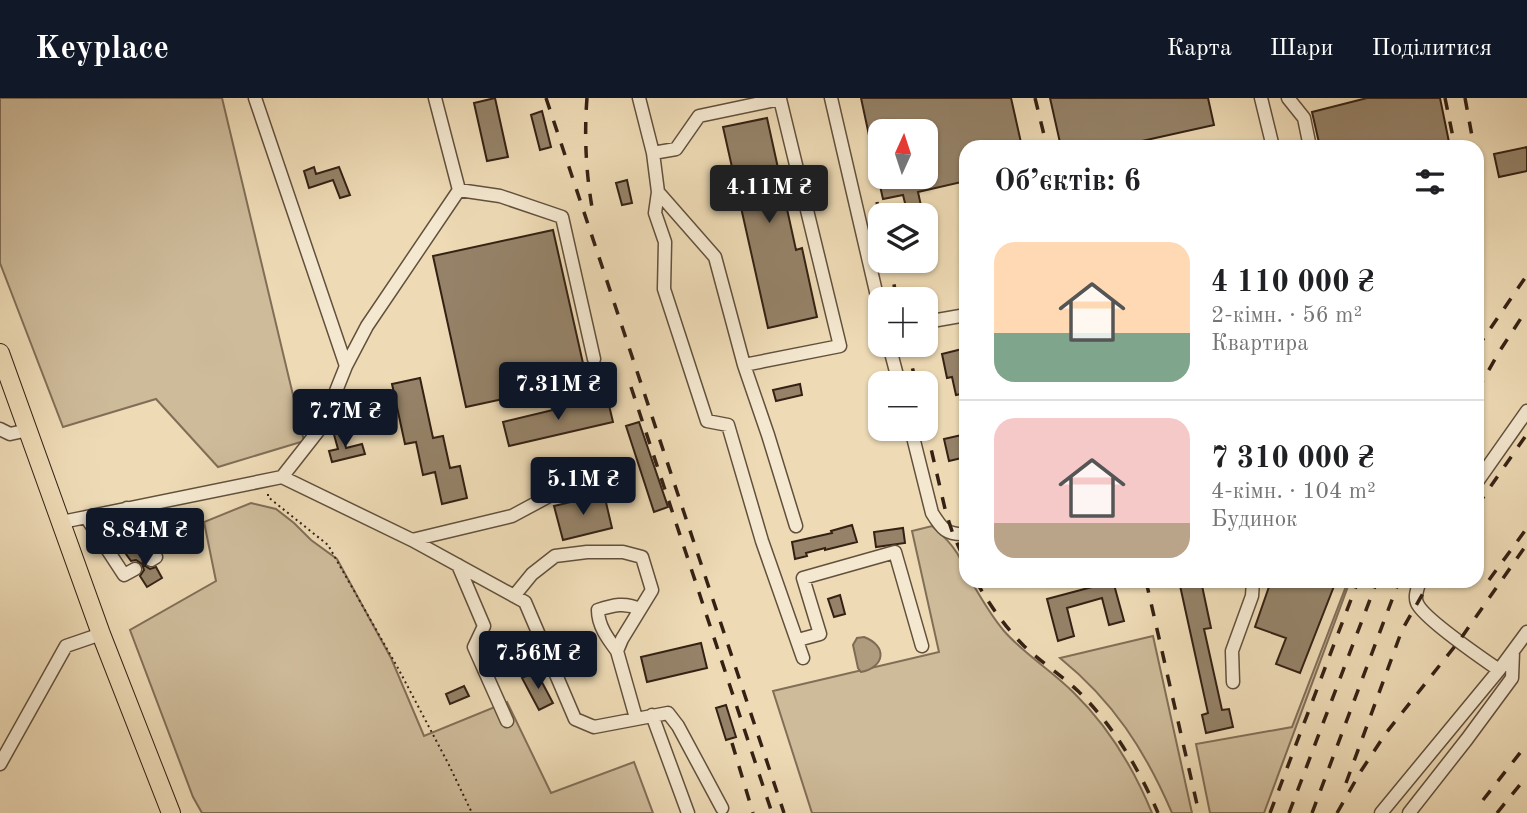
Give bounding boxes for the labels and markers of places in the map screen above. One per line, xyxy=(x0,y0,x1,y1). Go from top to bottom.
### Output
pin: 4.11M ₴ xyxy=(704,166,834,225)
pin: 7.31M ₴ xyxy=(493,362,623,422)
pin: 7.7M ₴ xyxy=(288,390,402,449)
pin: 5.1M ₴ xyxy=(526,458,640,517)
pin: 8.84M ₴ xyxy=(80,508,210,568)
pin: 7.56M ₴ xyxy=(473,632,603,691)

